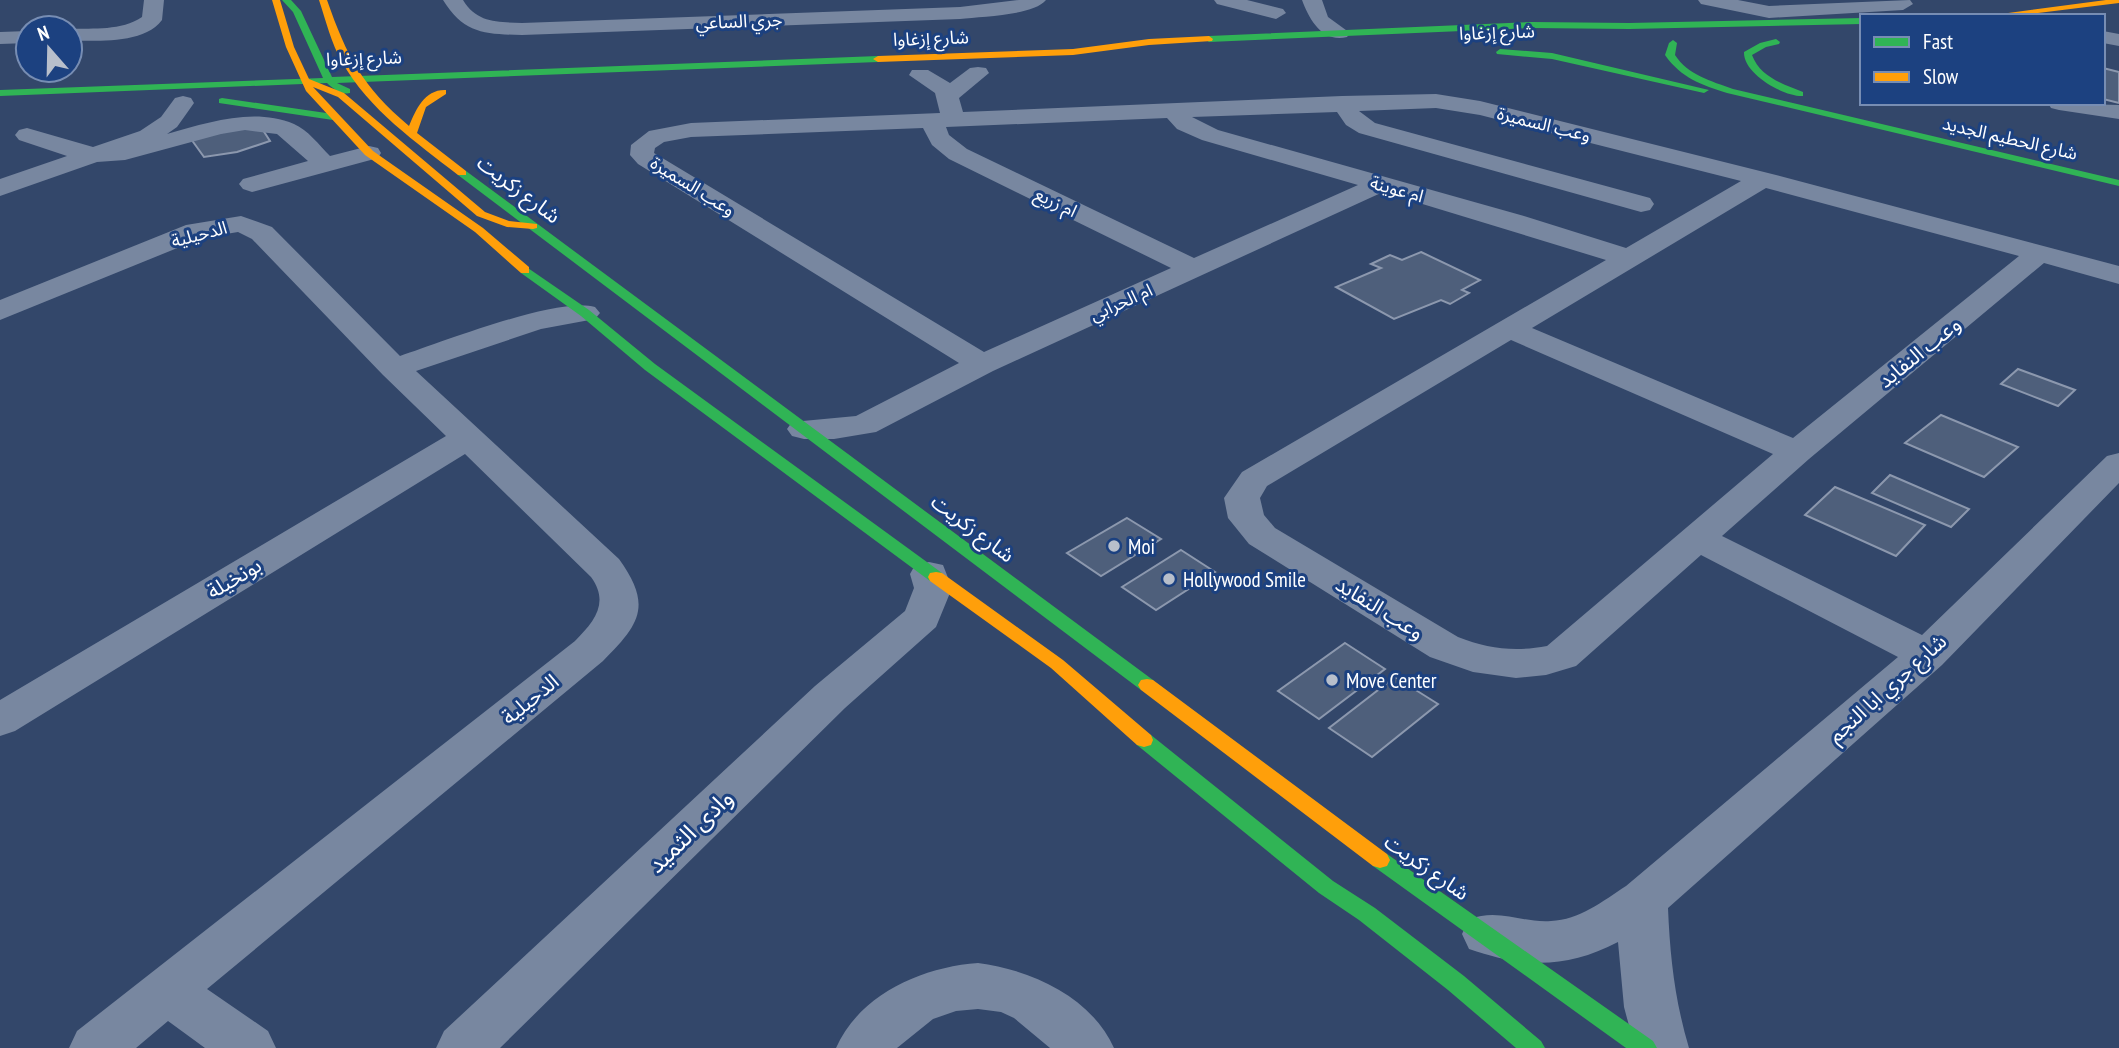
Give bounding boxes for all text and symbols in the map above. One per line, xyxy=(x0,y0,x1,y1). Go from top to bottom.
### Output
street label: جري الساعي xyxy=(695,8,783,36)
north arrow xyxy=(14,14,84,84)
legend xyxy=(1860,14,2105,105)
street label: شارع إزغاوا xyxy=(1459,19,1535,48)
text: N xyxy=(34,20,52,46)
street label: شارع إزغاوا xyxy=(893,25,969,54)
text: Fast xyxy=(1923,28,1953,55)
street label: شارع إزغاوا xyxy=(326,45,402,74)
text: Slow xyxy=(1923,63,1959,90)
street label: وعب السميرة xyxy=(1495,101,1593,147)
street label: شارع الحطيم الجديد xyxy=(1940,111,2080,168)
street label: شارع زكريت xyxy=(471,149,566,231)
street label: وعب السميرة xyxy=(646,151,740,221)
street label: ام عوينة xyxy=(1367,170,1426,210)
street label: ام زريع xyxy=(1030,182,1081,225)
street label: الدحيلية xyxy=(169,216,229,252)
street label: ام الحرابي xyxy=(1086,278,1157,329)
street label: وعب النفايد xyxy=(1872,310,1966,394)
street label: شارع زكريت xyxy=(925,488,1020,570)
place label: Moi xyxy=(1128,533,1155,560)
marker: Moi xyxy=(1106,538,1122,554)
street label: بونخيلة xyxy=(202,551,266,605)
place label: Hollywood Smile xyxy=(1183,566,1306,593)
street label: وعب النفايد xyxy=(1331,570,1429,646)
marker: Hollywood Smile xyxy=(1161,571,1177,587)
street label: شارع جري ابا النجم xyxy=(1822,628,1954,751)
place label: Move Center xyxy=(1346,667,1437,694)
street label: الدحيلية xyxy=(496,668,564,730)
marker: Move Center xyxy=(1324,672,1340,688)
street label: وادى الثميد xyxy=(640,782,740,880)
street label: شارع زكريت xyxy=(1378,828,1475,908)

